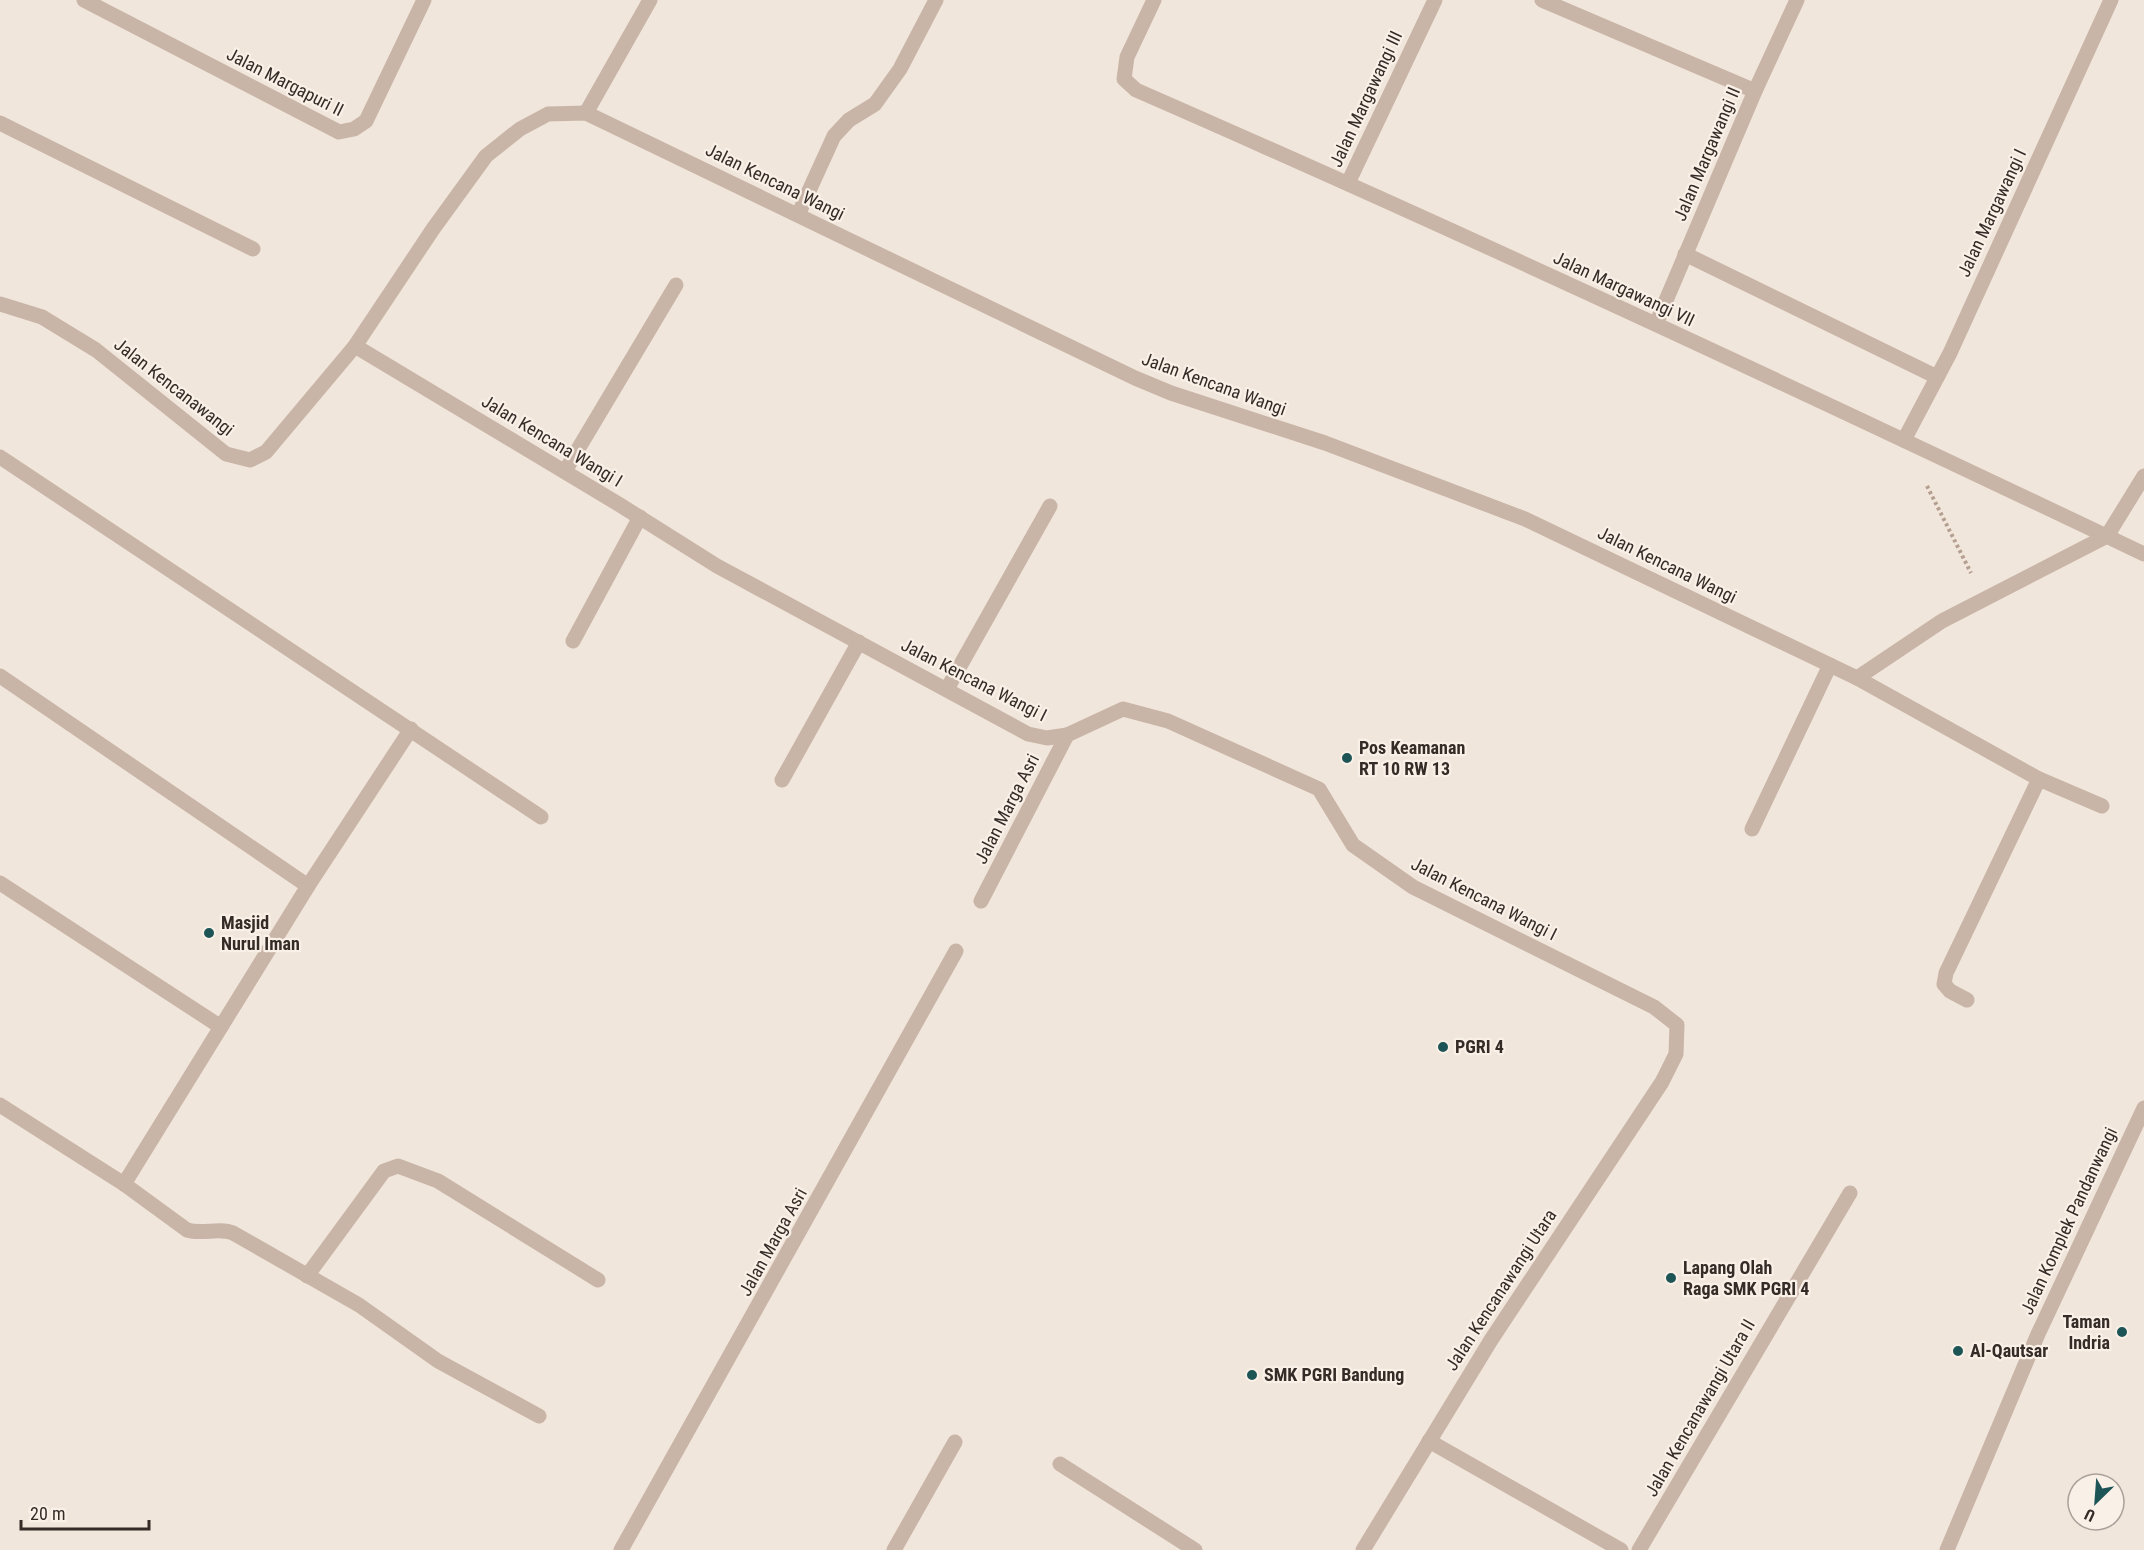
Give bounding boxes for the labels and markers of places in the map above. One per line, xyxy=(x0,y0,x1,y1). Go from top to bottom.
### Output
place label: Pos Keamanan RT 10 RW 13 xyxy=(1359,737,1465,779)
marker: Pos Keamanan RT 10 RW 13 xyxy=(1340,751,1354,765)
place label: Masjid Nurul Iman xyxy=(221,912,300,954)
marker: Masjid Nurul Iman xyxy=(202,926,216,940)
place label: PGRI 4 xyxy=(1455,1036,1504,1057)
marker: PGRI 4 xyxy=(1436,1040,1450,1054)
place label: Lapang Olah Raga SMK PGRI 4 xyxy=(1683,1257,1809,1299)
marker: Lapang Olah Raga SMK PGRI 4 xyxy=(1664,1271,1678,1285)
place label: Taman Indria xyxy=(2063,1311,2110,1353)
marker: Taman Indria xyxy=(2115,1325,2129,1339)
place label: Al-Qautsar xyxy=(1970,1340,2048,1361)
marker: Al-Qautsar xyxy=(1951,1344,1965,1358)
place label: SMK PGRI Bandung xyxy=(1264,1364,1404,1385)
marker: SMK PGRI Bandung xyxy=(1245,1368,1259,1382)

